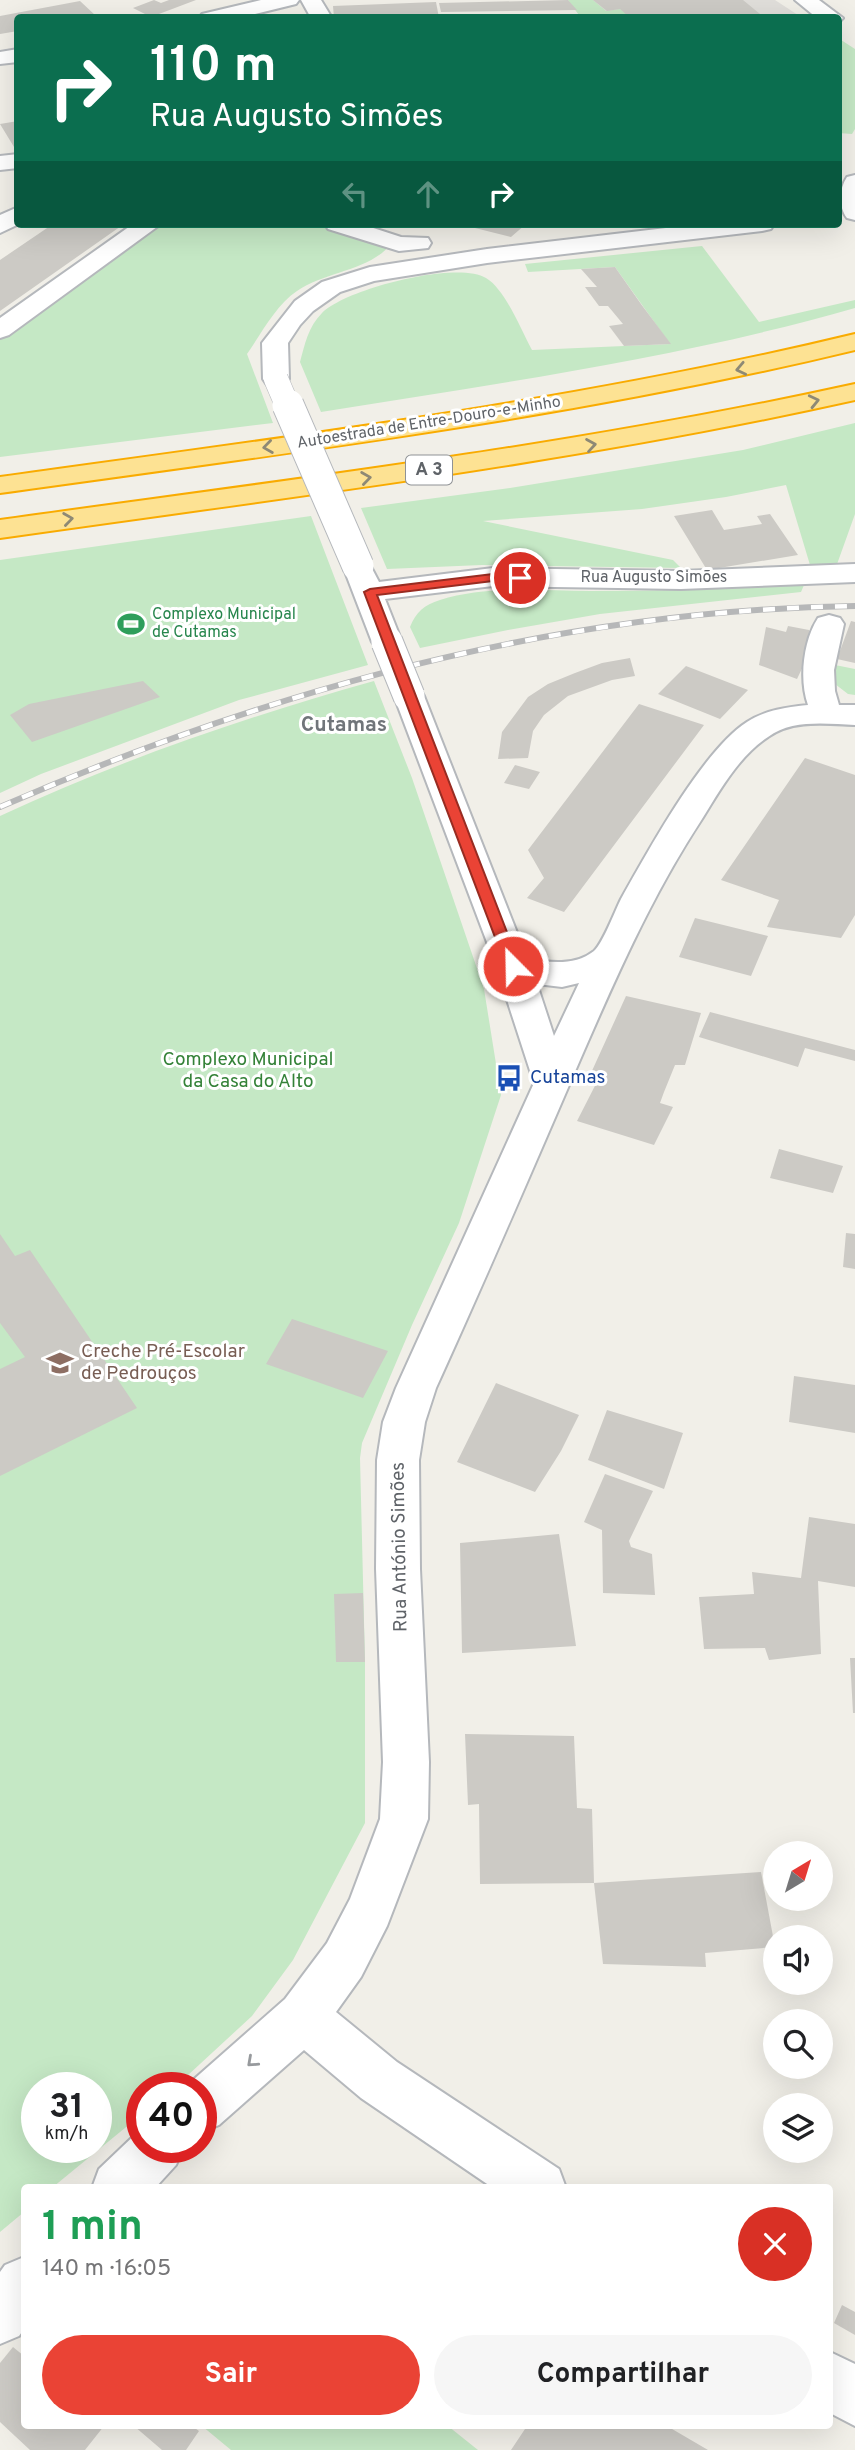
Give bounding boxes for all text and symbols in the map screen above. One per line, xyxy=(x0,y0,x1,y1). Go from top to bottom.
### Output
text: 110 m xyxy=(150,37,277,99)
icon: right xyxy=(35,42,126,133)
text: Rua Augusto Simões xyxy=(150,98,444,138)
icon: left xyxy=(336,175,374,213)
icon: ahead xyxy=(409,175,447,213)
icon: right xyxy=(482,175,520,213)
one-way arrow xyxy=(735,360,747,375)
street label: Autoestrada de Entre-Douro-e-Minho xyxy=(296,392,562,454)
one-way arrow xyxy=(808,395,820,410)
one-way arrow xyxy=(585,438,597,453)
one-way arrow xyxy=(262,440,274,455)
road number: A 3 xyxy=(406,456,452,484)
one-way arrow xyxy=(360,471,372,486)
one-way arrow xyxy=(62,512,73,527)
pin xyxy=(490,548,550,608)
icon: arrive xyxy=(501,559,539,597)
street label: Rua Augusto Simões xyxy=(581,568,727,588)
place label: Complexo Municipal de Cutamas xyxy=(152,605,296,643)
sports icon: Complexo Municipal de Cutamas xyxy=(116,609,146,639)
district label: Cutamas xyxy=(301,712,387,739)
position arrow xyxy=(476,929,550,1003)
park label: Complexo Municipal da Casa do Alto xyxy=(163,1048,333,1094)
bus stop icon: Cutamas xyxy=(494,1063,524,1093)
place label: Cutamas xyxy=(530,1066,605,1090)
place label: Creche Pré-Escolar de Pedrouços xyxy=(81,1340,246,1386)
school or university icon: Creche Pré-Escolar de Pedrouços xyxy=(45,1348,75,1378)
street label: Rua António Simões xyxy=(387,1462,413,1632)
north arrow xyxy=(763,1841,833,1911)
map controls xyxy=(763,1841,833,2163)
button: sound xyxy=(763,1925,833,1995)
button: search xyxy=(763,2009,833,2079)
one-way arrow xyxy=(247,2054,260,2066)
speed limit sign: 40 xyxy=(126,2072,217,2163)
text: 31 xyxy=(49,2086,84,2130)
button: layers xyxy=(763,2093,833,2163)
text: km/h xyxy=(45,2123,88,2146)
text: 1 min xyxy=(42,2202,143,2255)
button: close xyxy=(738,2207,812,2281)
text: 140 m · 16:05 xyxy=(42,2255,171,2284)
button: Sair xyxy=(42,2335,420,2415)
button: Compartilhar xyxy=(434,2335,812,2415)

